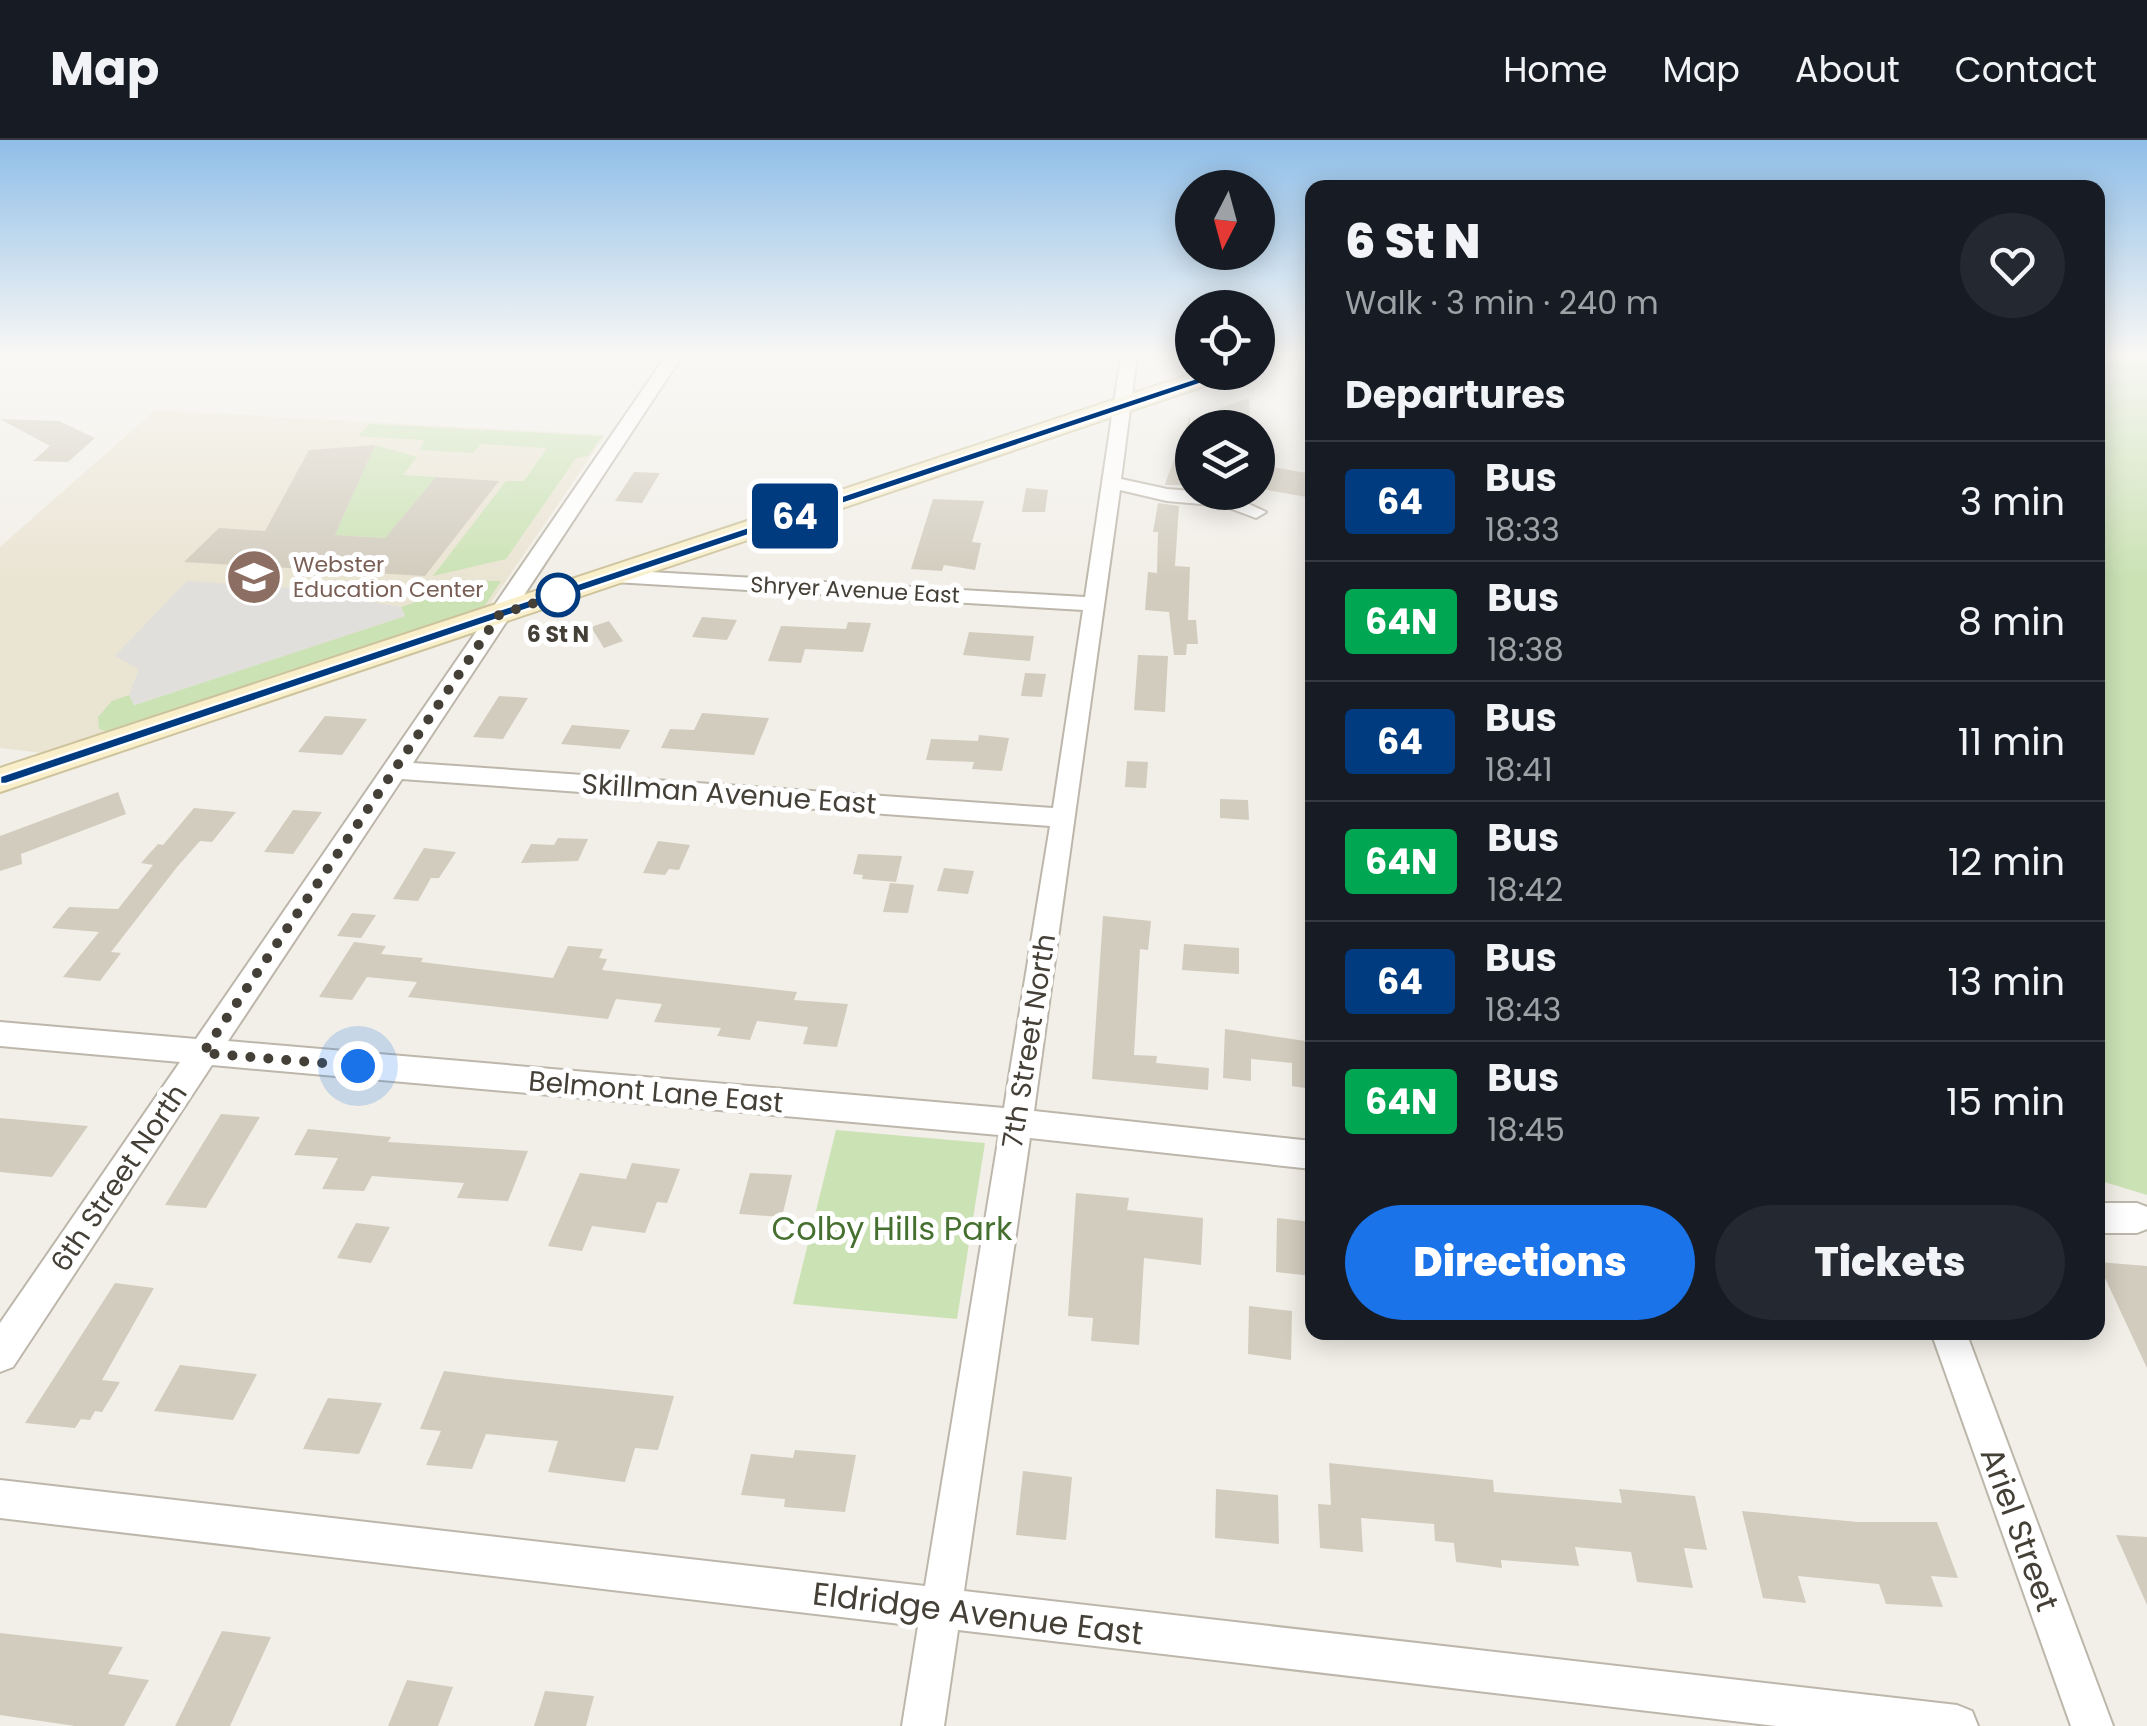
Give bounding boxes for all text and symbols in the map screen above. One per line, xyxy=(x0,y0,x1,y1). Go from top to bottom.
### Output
text: Map xyxy=(50,35,159,102)
text: Home xyxy=(1503,45,1608,94)
text: Map xyxy=(1663,45,1740,94)
text: About xyxy=(1795,45,1900,94)
text: Contact xyxy=(1955,45,2097,94)
north arrow xyxy=(1175,170,1275,270)
map controls xyxy=(1175,170,1275,510)
text: 6 St N xyxy=(1345,208,1481,275)
button: heart xyxy=(1960,213,2065,318)
text: Walk · 3 min · 240 m xyxy=(1345,280,1659,325)
button: locate xyxy=(1175,290,1275,390)
text: Departures xyxy=(1345,368,1566,421)
button: layers xyxy=(1175,410,1275,510)
text: Bus xyxy=(1485,451,1557,504)
text: 3 min xyxy=(1960,475,2065,528)
text: 64 xyxy=(1377,477,1423,526)
line badge: 64 xyxy=(750,484,840,548)
text: 64 xyxy=(772,492,818,541)
text: 18:33 xyxy=(1485,507,1560,552)
school or university icon: Webster Education Center xyxy=(224,547,284,607)
place label: Webster Education Center xyxy=(293,549,483,605)
street label: Shryer Avenue East xyxy=(750,569,960,611)
text: Bus xyxy=(1487,571,1559,624)
marker: 6 St N xyxy=(537,574,579,616)
text: 8 min xyxy=(1958,595,2065,648)
text: 64N xyxy=(1365,597,1437,646)
place label: 6 St N xyxy=(527,619,589,650)
text: 18:38 xyxy=(1487,627,1564,672)
text: Bus xyxy=(1485,691,1557,744)
text: 11 min xyxy=(1958,715,2065,768)
text: 64 xyxy=(1377,717,1423,766)
text: 18:41 xyxy=(1485,747,1553,792)
street label: Skillman Avenue East xyxy=(580,764,878,824)
text: Bus xyxy=(1487,811,1559,864)
text: 12 min xyxy=(1948,835,2065,888)
text: 64N xyxy=(1365,837,1437,886)
text: 18:42 xyxy=(1487,867,1563,912)
street label: 7th Street North xyxy=(993,931,1065,1151)
text: Bus xyxy=(1485,931,1557,984)
text: 13 min xyxy=(1948,955,2065,1008)
text: 64 xyxy=(1377,957,1423,1006)
text: 18:43 xyxy=(1485,987,1561,1032)
your location xyxy=(333,1041,383,1091)
text: Bus xyxy=(1487,1051,1559,1104)
street label: Belmont Lane East xyxy=(527,1061,785,1123)
text: 15 min xyxy=(1946,1075,2065,1128)
street label: 6th Street North xyxy=(42,1076,196,1280)
text: 64N xyxy=(1365,1077,1437,1126)
text: 18:45 xyxy=(1487,1107,1565,1152)
button: Directions xyxy=(1345,1205,1695,1320)
button: Tickets xyxy=(1715,1205,2065,1320)
park label: Colby Hills Park xyxy=(772,1206,1013,1251)
street label: Ariel Street xyxy=(1970,1441,2070,1617)
street label: Eldridge Avenue East xyxy=(810,1570,1146,1656)

